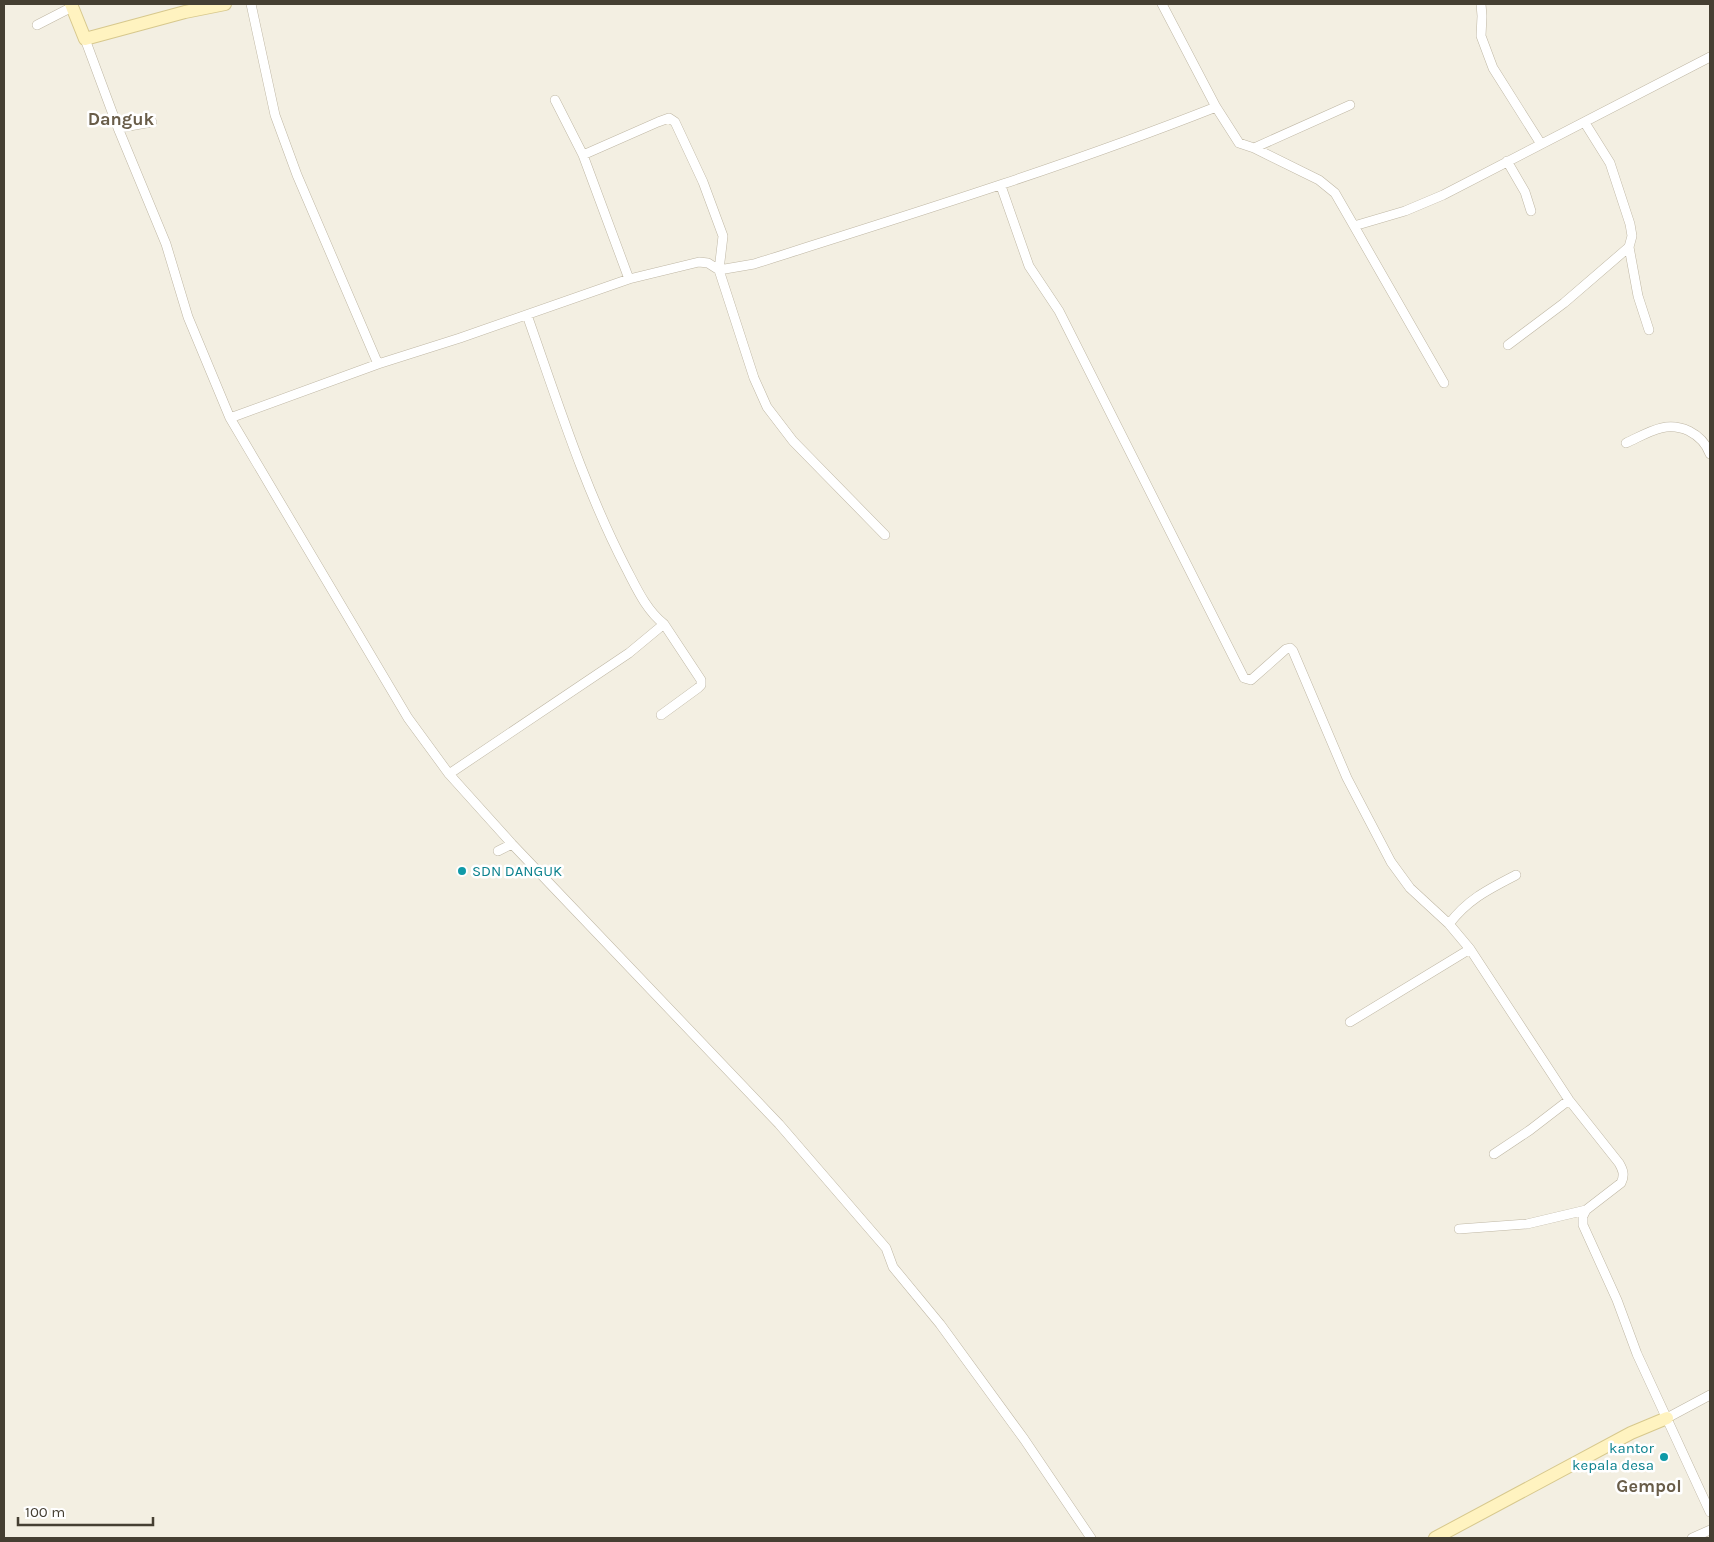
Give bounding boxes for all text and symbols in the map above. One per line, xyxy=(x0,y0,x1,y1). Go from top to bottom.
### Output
district label: Danguk xyxy=(88,108,155,130)
place label: SDN DANGUK xyxy=(472,862,562,880)
marker: SDN DANGUK xyxy=(456,865,468,877)
place label: kantor kepala desa xyxy=(1572,1439,1655,1474)
marker: kantor kepala desa xyxy=(1658,1451,1670,1463)
district label: Gempol xyxy=(1616,1475,1682,1497)
scale bar xyxy=(18,1494,152,1526)
text: 100 m xyxy=(25,1503,65,1521)

